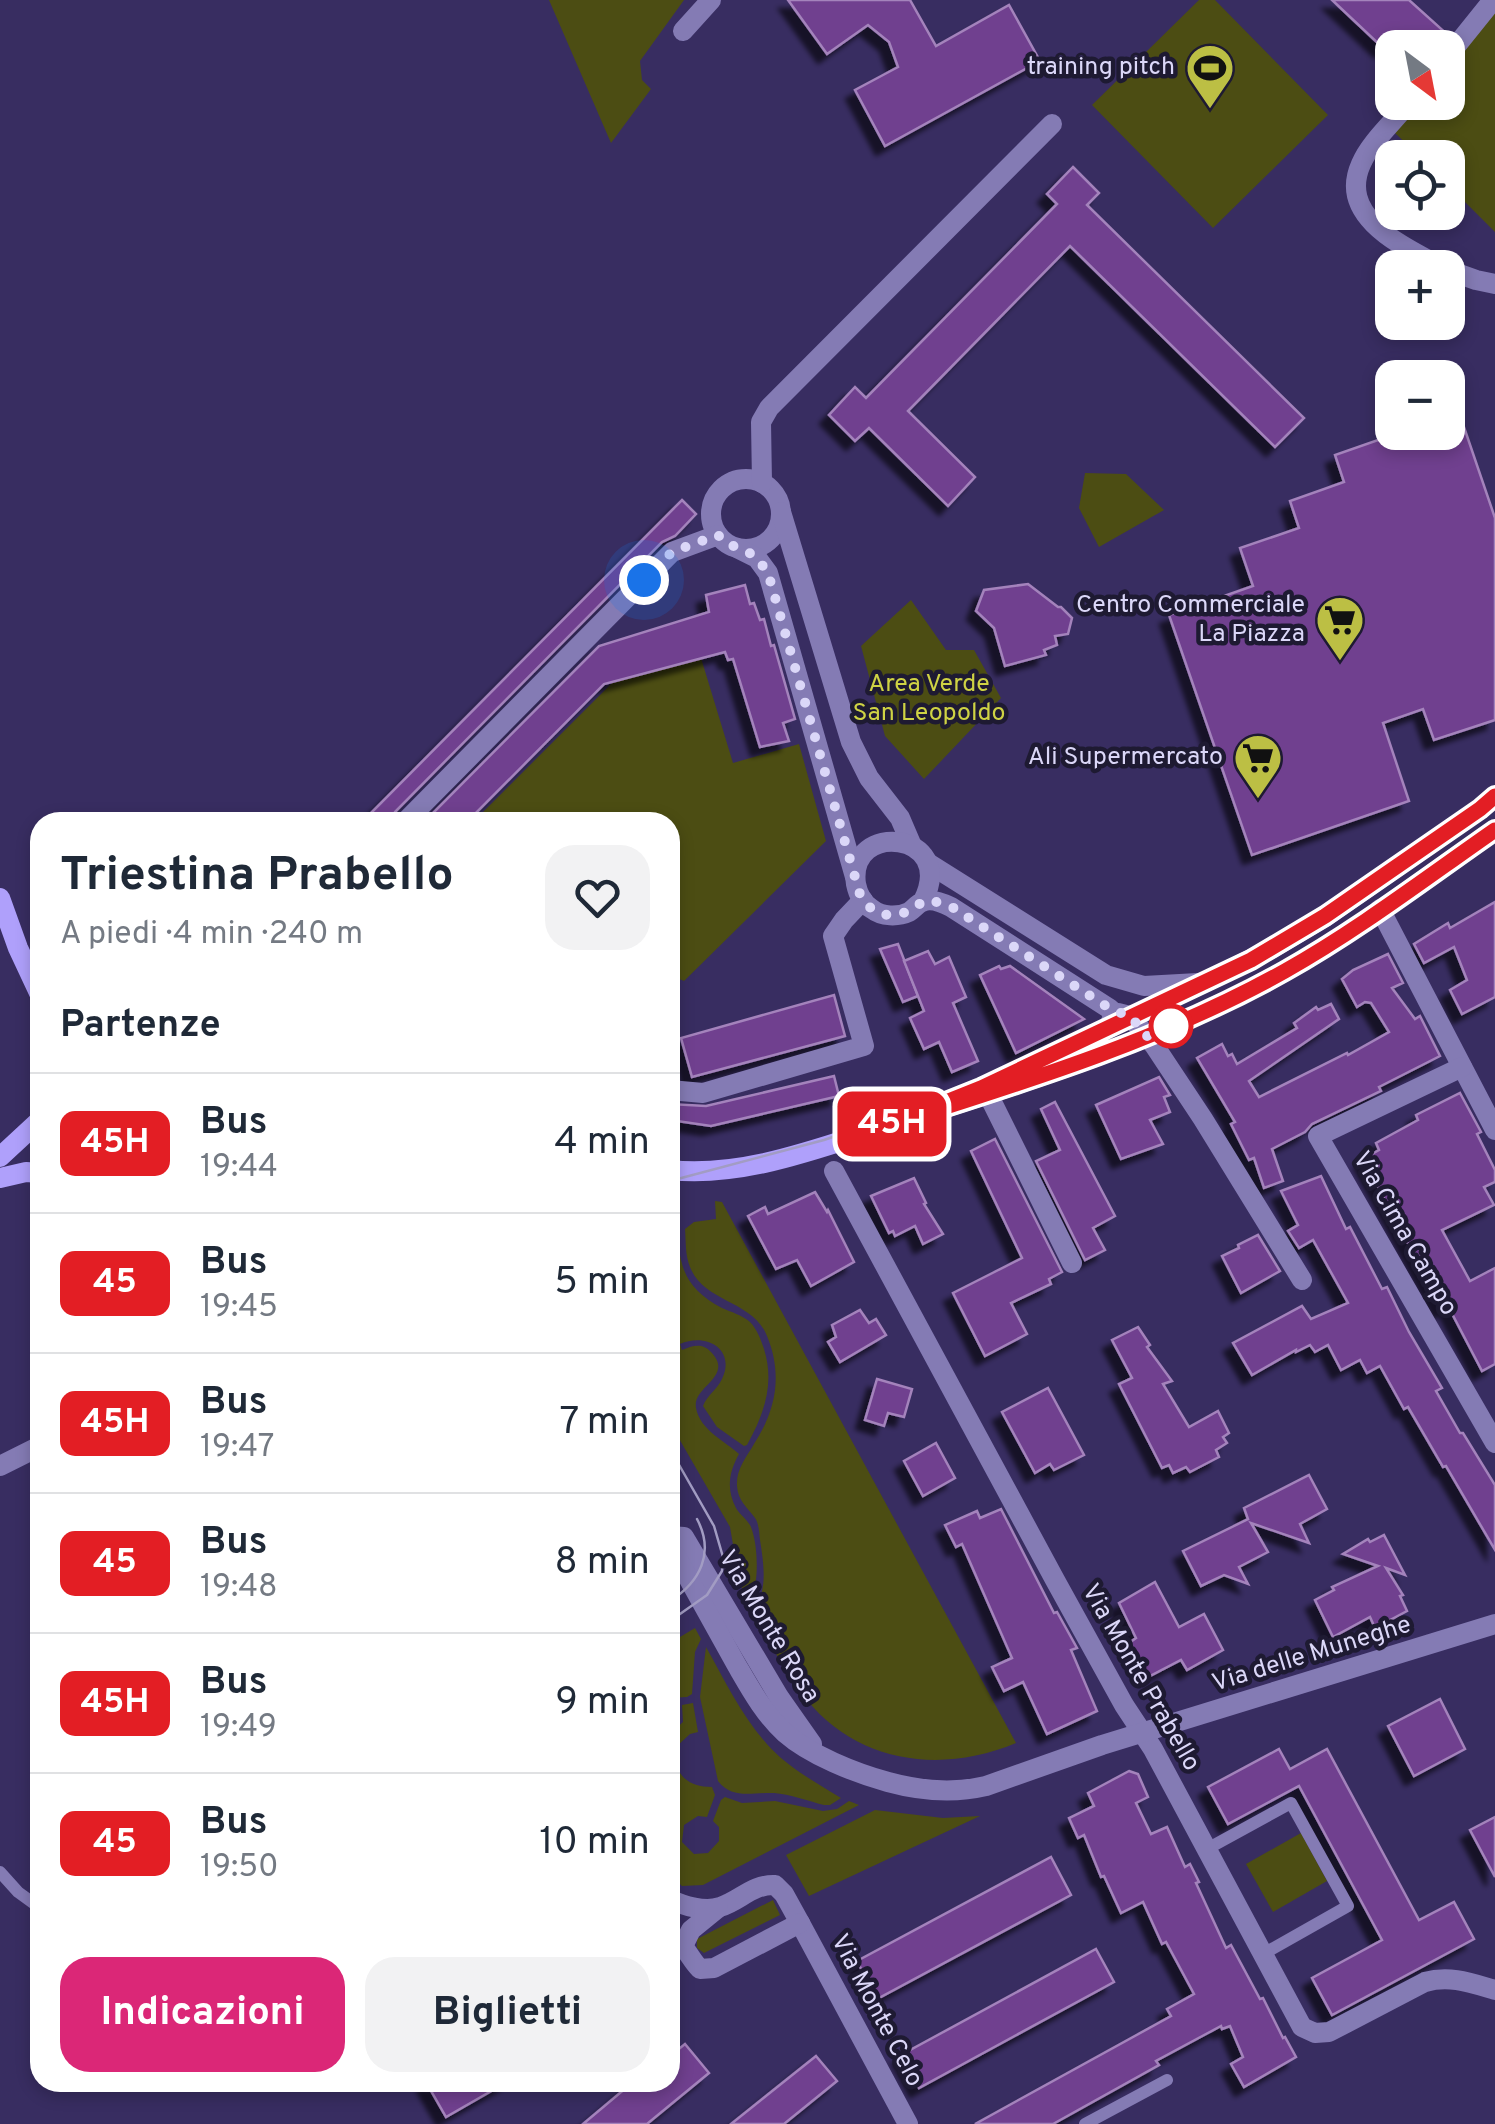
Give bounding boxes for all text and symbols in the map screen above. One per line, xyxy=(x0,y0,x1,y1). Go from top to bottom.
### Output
north arrow xyxy=(1375,30,1465,120)
map controls xyxy=(1375,30,1465,450)
sports icon: training pitch xyxy=(1184,42,1236,110)
place label: training pitch xyxy=(1027,52,1175,84)
button: locate xyxy=(1375,140,1465,230)
button: + xyxy=(1375,250,1465,340)
button: − xyxy=(1375,360,1465,450)
your location xyxy=(619,555,669,605)
place label: Centro Commerciale La Piazza xyxy=(1076,590,1305,651)
supermarket icon: Centro Commerciale La Piazza xyxy=(1314,594,1366,662)
park label: Area Verde San Leopoldo xyxy=(852,669,1006,730)
supermarket icon: Ali Supermercato xyxy=(1232,732,1284,800)
place label: Ali Supermercato xyxy=(1028,742,1223,774)
button: heart xyxy=(545,845,650,950)
text: Triestina Prabello xyxy=(60,847,454,907)
text: A piedi · 4 min · 240 m xyxy=(60,915,363,955)
text: Partenze xyxy=(60,1002,221,1051)
unlabelled marker xyxy=(1150,1005,1192,1047)
line badge: 45H xyxy=(834,1092,950,1156)
text: Bus xyxy=(200,1099,267,1148)
text: 45H xyxy=(857,1102,927,1146)
text: 4 min xyxy=(554,1119,650,1168)
text: 45H xyxy=(80,1121,150,1165)
street label: Via Cima Campo xyxy=(1344,1146,1464,1322)
text: 19:44 xyxy=(200,1148,278,1188)
text: Bus xyxy=(200,1239,267,1288)
text: 5 min xyxy=(554,1259,650,1308)
text: 45 xyxy=(93,1261,137,1305)
text: 19:45 xyxy=(200,1288,278,1328)
text: Bus xyxy=(200,1379,267,1428)
text: 7 min xyxy=(560,1399,650,1448)
text: 45H xyxy=(80,1401,150,1445)
text: 19:47 xyxy=(200,1428,275,1468)
text: Bus xyxy=(200,1519,267,1568)
text: 8 min xyxy=(555,1539,650,1588)
text: 45 xyxy=(93,1541,137,1585)
street label: Via Monte Rosa xyxy=(710,1545,826,1709)
text: 19:48 xyxy=(200,1568,278,1608)
street label: Via Monte Prabello xyxy=(1073,1579,1207,1777)
street label: Via delle Muneghe xyxy=(1209,1610,1415,1700)
text: Bus xyxy=(200,1659,267,1708)
text: 9 min xyxy=(555,1679,650,1728)
text: 45H xyxy=(80,1681,150,1725)
text: 19:49 xyxy=(200,1708,277,1748)
text: Bus xyxy=(200,1799,267,1848)
text: 10 min xyxy=(539,1819,650,1868)
text: 45 xyxy=(93,1821,137,1865)
text: 19:50 xyxy=(200,1848,279,1888)
street label: Via Monte Celo xyxy=(822,1929,930,2093)
button: Indicazioni xyxy=(60,1957,345,2072)
button: Biglietti xyxy=(365,1957,650,2072)

